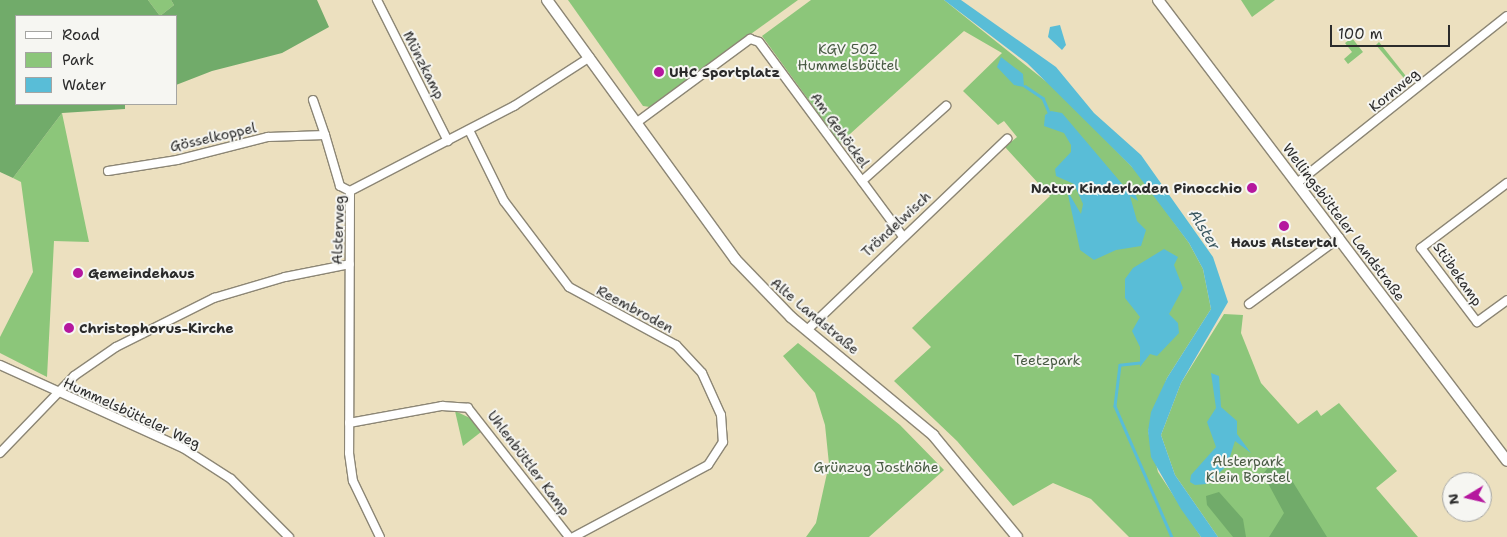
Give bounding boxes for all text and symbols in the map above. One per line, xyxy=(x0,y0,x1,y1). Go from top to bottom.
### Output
legend xyxy=(15,15,178,105)
scale bar xyxy=(1332,15,1452,47)
text: 100 m xyxy=(1338,24,1383,44)
text: Road xyxy=(62,25,100,45)
street label: Münzkamp xyxy=(400,28,448,102)
park label: KGV 502 Hummelsbüttel xyxy=(798,41,898,74)
text: Park xyxy=(62,50,94,70)
place label: UHC Sportplatz xyxy=(669,64,780,80)
street label: Kornweg xyxy=(1366,65,1422,115)
marker: UHC Sportplatz xyxy=(653,66,665,78)
text: Water xyxy=(62,75,106,95)
street label: Am Gehöckel xyxy=(807,89,873,171)
street label: Gösselkoppel xyxy=(168,119,258,155)
street label: Wellingsbütteler Landstraße xyxy=(1279,140,1409,304)
place label: Natur Kinderladen Pinocchio xyxy=(1031,180,1242,196)
marker: Natur Kinderladen Pinocchio xyxy=(1246,182,1258,194)
street label: Tröndelwisch xyxy=(858,188,934,260)
street label: Alsterweg xyxy=(328,195,348,265)
water label: Alster xyxy=(1185,206,1223,254)
marker: Haus Alstertal xyxy=(1278,220,1290,232)
place label: Haus Alstertal xyxy=(1231,234,1337,250)
street label: Stübekamp xyxy=(1430,239,1486,309)
place label: Gemeindehaus xyxy=(88,265,195,281)
marker: Gemeindehaus xyxy=(72,267,84,279)
street label: Alte Landstraße xyxy=(767,274,863,358)
street label: Reembroden xyxy=(594,282,676,336)
place label: Christophorus-Kirche xyxy=(79,320,234,336)
marker: Christophorus-Kirche xyxy=(63,322,75,334)
park label: Teetzpark xyxy=(1013,352,1081,368)
street label: Hummelsbütteler Weg xyxy=(61,374,203,452)
street label: Uhlenbüttler Kamp xyxy=(484,407,574,519)
park label: Alsterpark Klein Borstel xyxy=(1206,453,1290,486)
park label: Grünzug Josthöhe xyxy=(813,459,939,475)
north arrow xyxy=(1442,472,1492,522)
text: N xyxy=(1443,492,1463,506)

